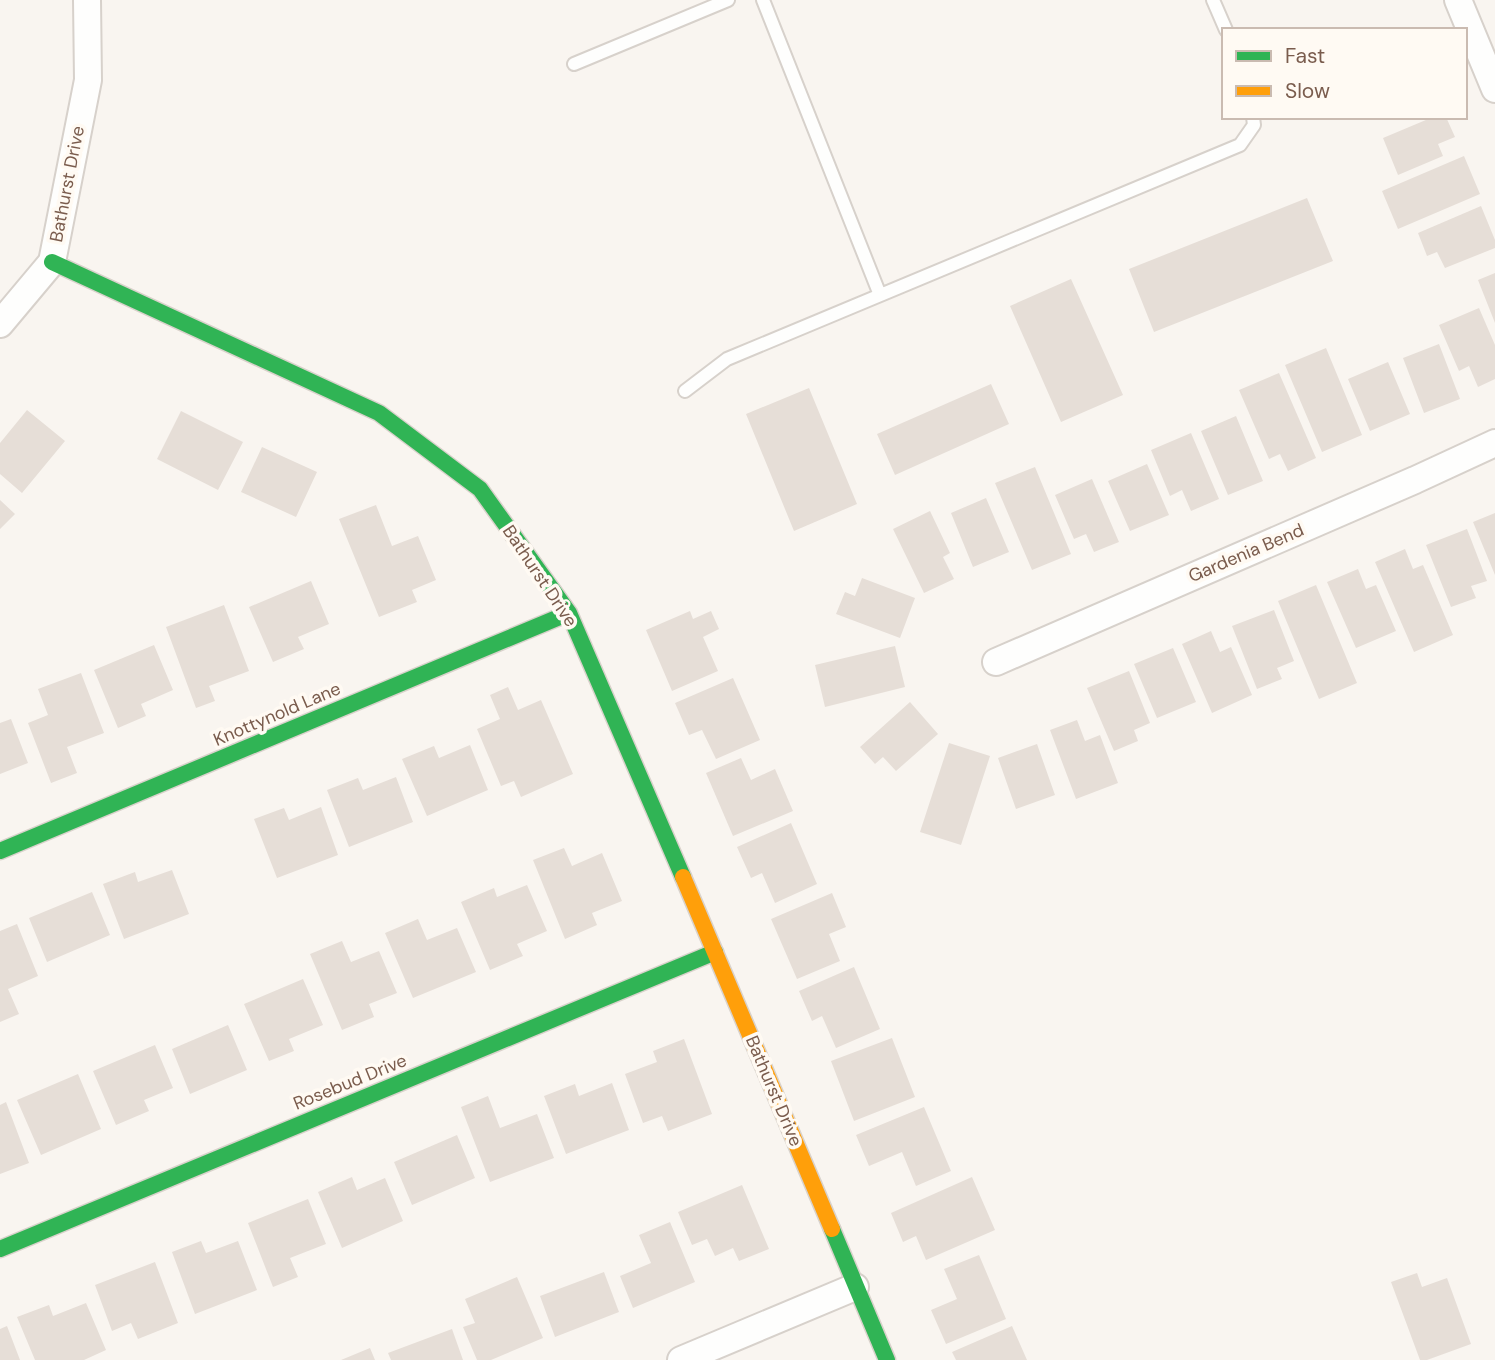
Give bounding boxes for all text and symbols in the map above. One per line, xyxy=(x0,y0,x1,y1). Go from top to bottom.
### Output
legend xyxy=(1222,28,1467,119)
text: Fast xyxy=(1285,42,1325,70)
text: Slow xyxy=(1285,77,1330,105)
street label: Bathurst Drive xyxy=(44,124,90,244)
street label: Gardenia Bend xyxy=(1185,518,1307,588)
street label: Bathurst Drive xyxy=(497,520,583,632)
street label: Knottynold Lane xyxy=(210,676,344,752)
street label: Bathurst Drive xyxy=(740,1032,808,1150)
street label: Rosebud Drive xyxy=(290,1048,410,1116)

